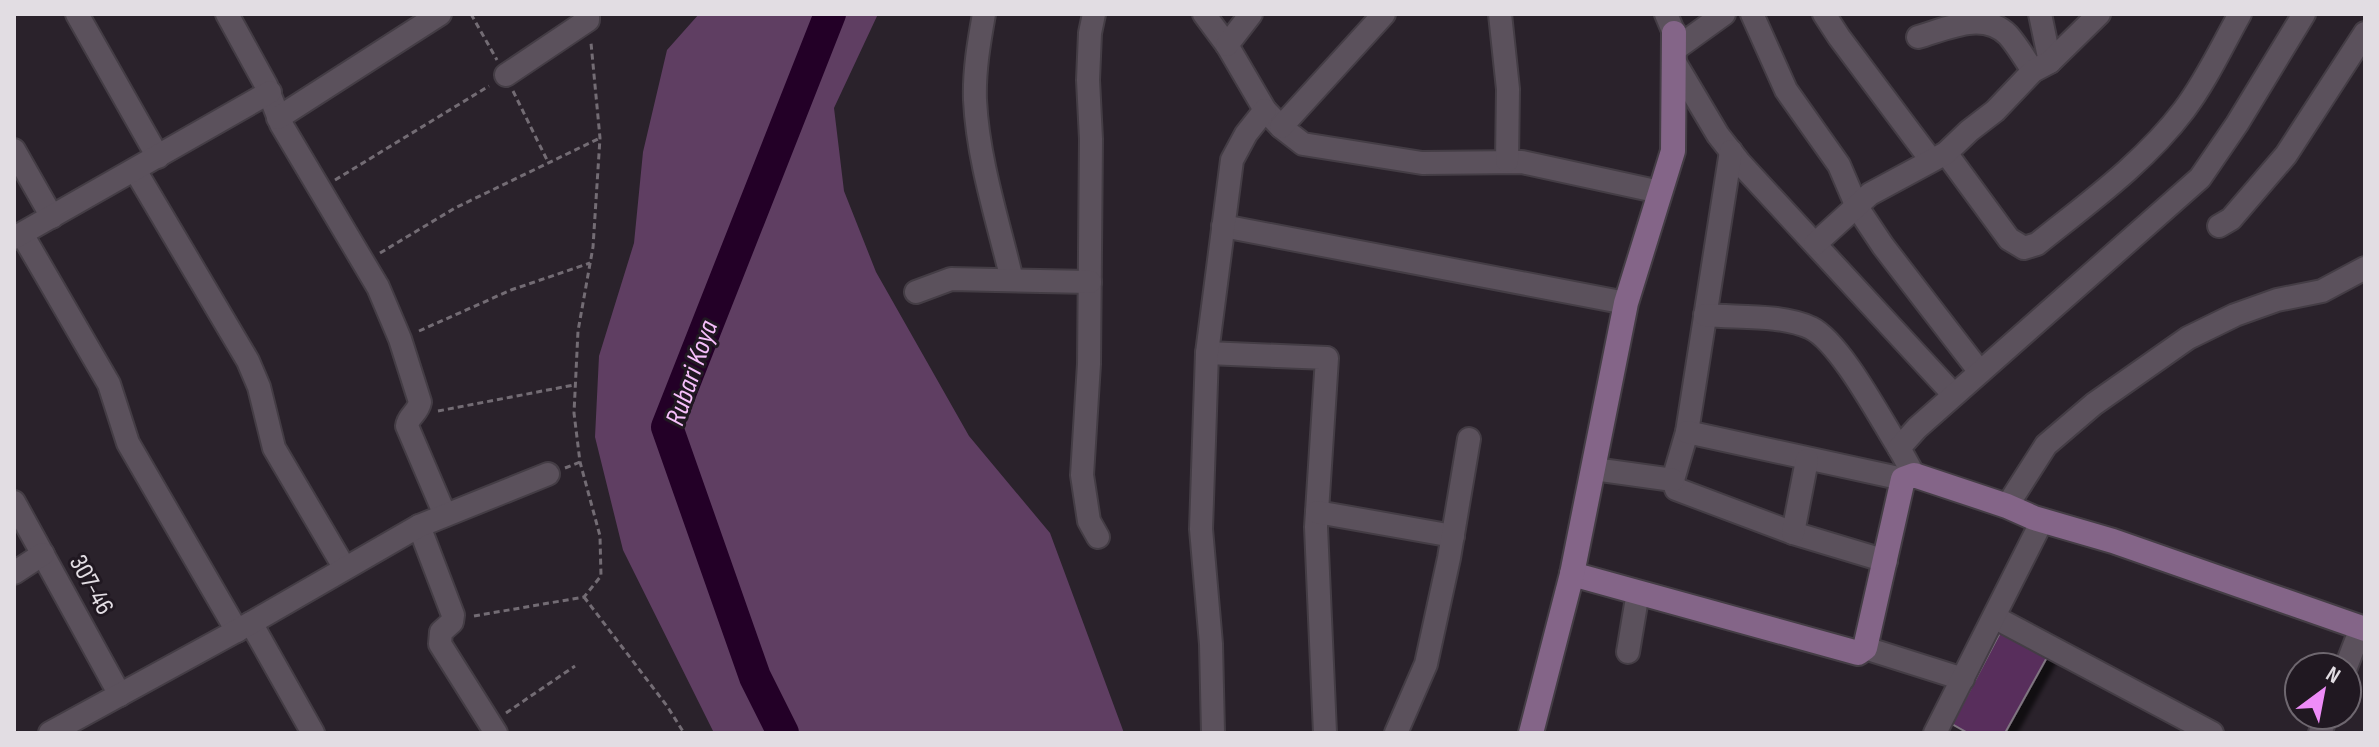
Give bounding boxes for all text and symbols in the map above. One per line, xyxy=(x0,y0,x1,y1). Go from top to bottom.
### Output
water label: Rubari Koya xyxy=(659,316,726,430)
street label: 307-46 xyxy=(62,550,120,620)
north arrow xyxy=(2283,651,2363,731)
text: N xyxy=(2321,661,2345,690)

